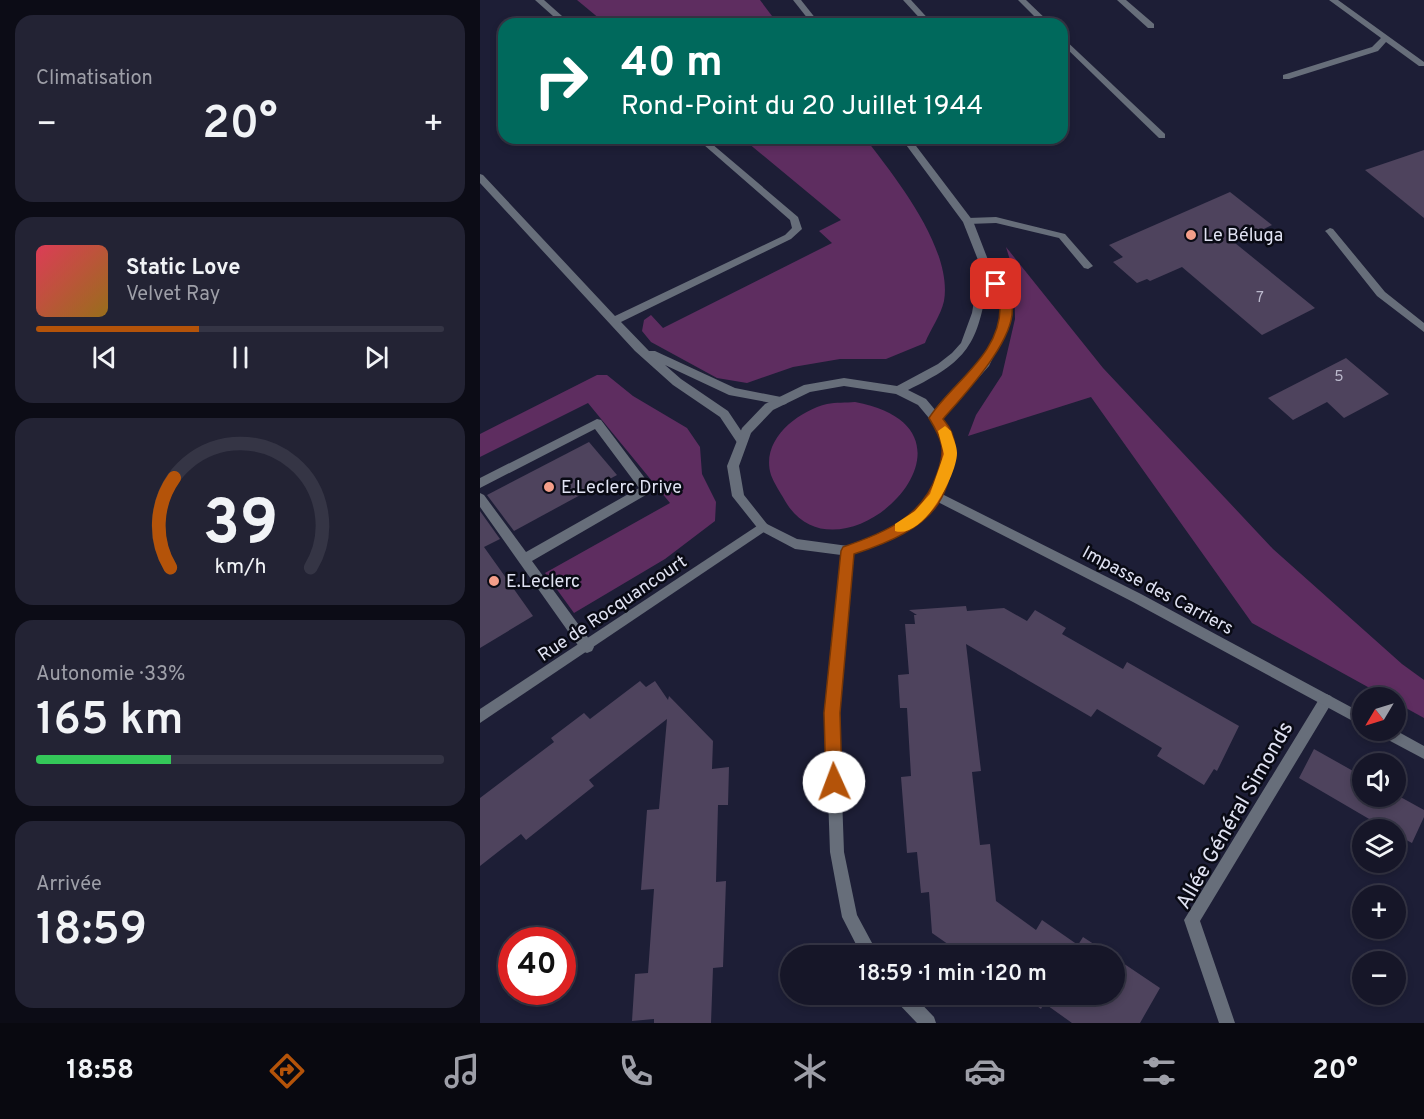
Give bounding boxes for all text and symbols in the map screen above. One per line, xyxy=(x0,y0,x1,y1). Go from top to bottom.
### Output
text: 40 m xyxy=(621,38,723,91)
icon: right xyxy=(522,42,600,120)
text: Climatisation xyxy=(36,66,153,92)
text: Rond-Point du 20 Juillet 1944 xyxy=(621,90,983,124)
text: 20° xyxy=(202,97,278,154)
text: − xyxy=(36,105,57,147)
text: + xyxy=(423,105,444,147)
place label: Le Béluga xyxy=(1203,225,1283,248)
marker: Le Béluga xyxy=(1184,228,1198,242)
text: Static Love xyxy=(126,255,240,282)
pin xyxy=(970,258,1021,309)
icon: arrive xyxy=(979,267,1012,300)
text: Velvet Ray xyxy=(126,282,220,308)
house number: 7 xyxy=(1256,289,1264,308)
icon: previous xyxy=(88,341,121,374)
icon: pause xyxy=(224,341,257,374)
icon: next xyxy=(360,341,393,374)
house number: 5 xyxy=(1334,368,1344,387)
place label: E.Leclerc Drive xyxy=(561,477,682,500)
marker: E.Leclerc Drive xyxy=(542,480,556,494)
text: 39 xyxy=(202,488,278,567)
street label: Impasse des Carriers xyxy=(1078,542,1237,641)
street label: Rue de Rocquancourt xyxy=(534,551,692,668)
text: km/h xyxy=(214,555,266,582)
place label: E.Leclerc xyxy=(506,571,580,594)
marker: E.Leclerc xyxy=(487,574,501,588)
text: Autonomie · 33% xyxy=(36,662,185,688)
north arrow xyxy=(1352,687,1406,741)
map controls xyxy=(1352,687,1406,1005)
text: 165 km xyxy=(36,693,184,750)
street label: Allée Général Simonds xyxy=(1170,717,1300,915)
position arrow xyxy=(802,750,866,814)
button: sound xyxy=(1352,753,1406,807)
button: layers xyxy=(1352,819,1406,873)
text: Arrivée xyxy=(36,872,102,898)
button: + xyxy=(1352,885,1406,939)
text: 18:59 xyxy=(36,903,147,960)
speed limit sign: 40 xyxy=(498,927,576,1005)
button: − xyxy=(1352,951,1406,1005)
text: 18:59 · 1 min · 120 m xyxy=(858,961,1047,988)
icon: directions xyxy=(266,1050,308,1092)
icon: music xyxy=(441,1050,483,1092)
icon: phone xyxy=(615,1050,657,1092)
icon: climate xyxy=(789,1050,831,1092)
icon: car xyxy=(964,1050,1006,1092)
icon: filters xyxy=(1138,1050,1180,1092)
text: 18:58 xyxy=(66,1054,134,1088)
text: 20° xyxy=(1312,1054,1358,1088)

